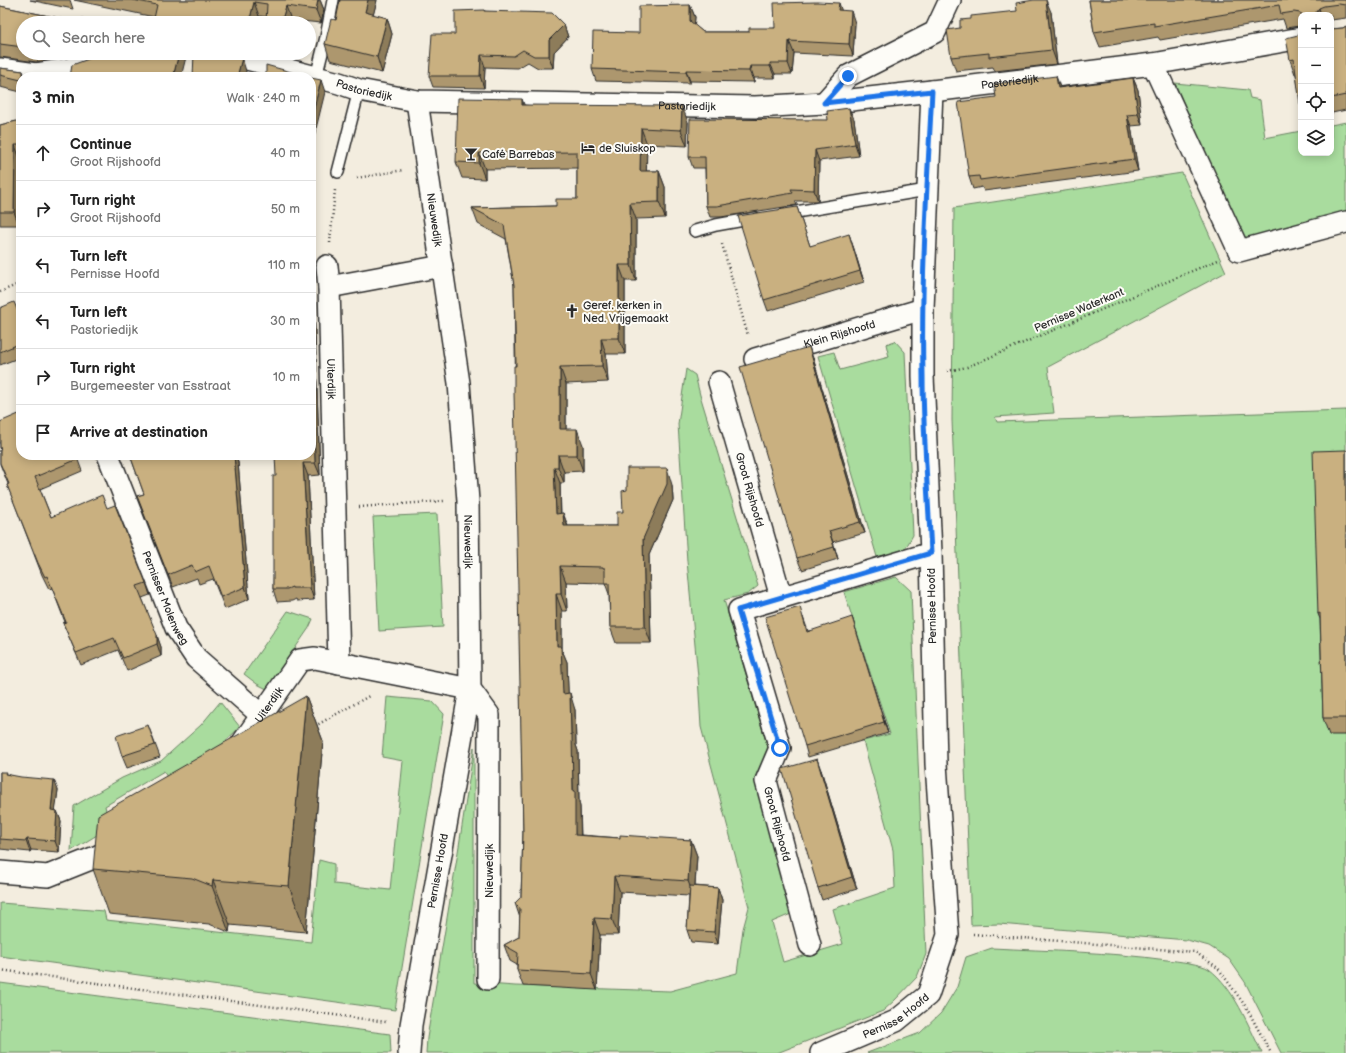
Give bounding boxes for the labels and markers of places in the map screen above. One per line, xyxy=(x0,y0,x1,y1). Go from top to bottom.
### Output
hotel icon: de Sluiskop xyxy=(580,140,596,156)
place label: de Sluiskop xyxy=(599,142,656,155)
bar icon: Café Barrebas xyxy=(463,146,479,162)
place label: Café Barrebas xyxy=(482,148,555,161)
place label: Geref. kerken in Ned. Vrijgemaakt xyxy=(583,299,669,325)
church icon: Geref. kerken in Ned. Vrijgemaakt xyxy=(564,303,580,319)

